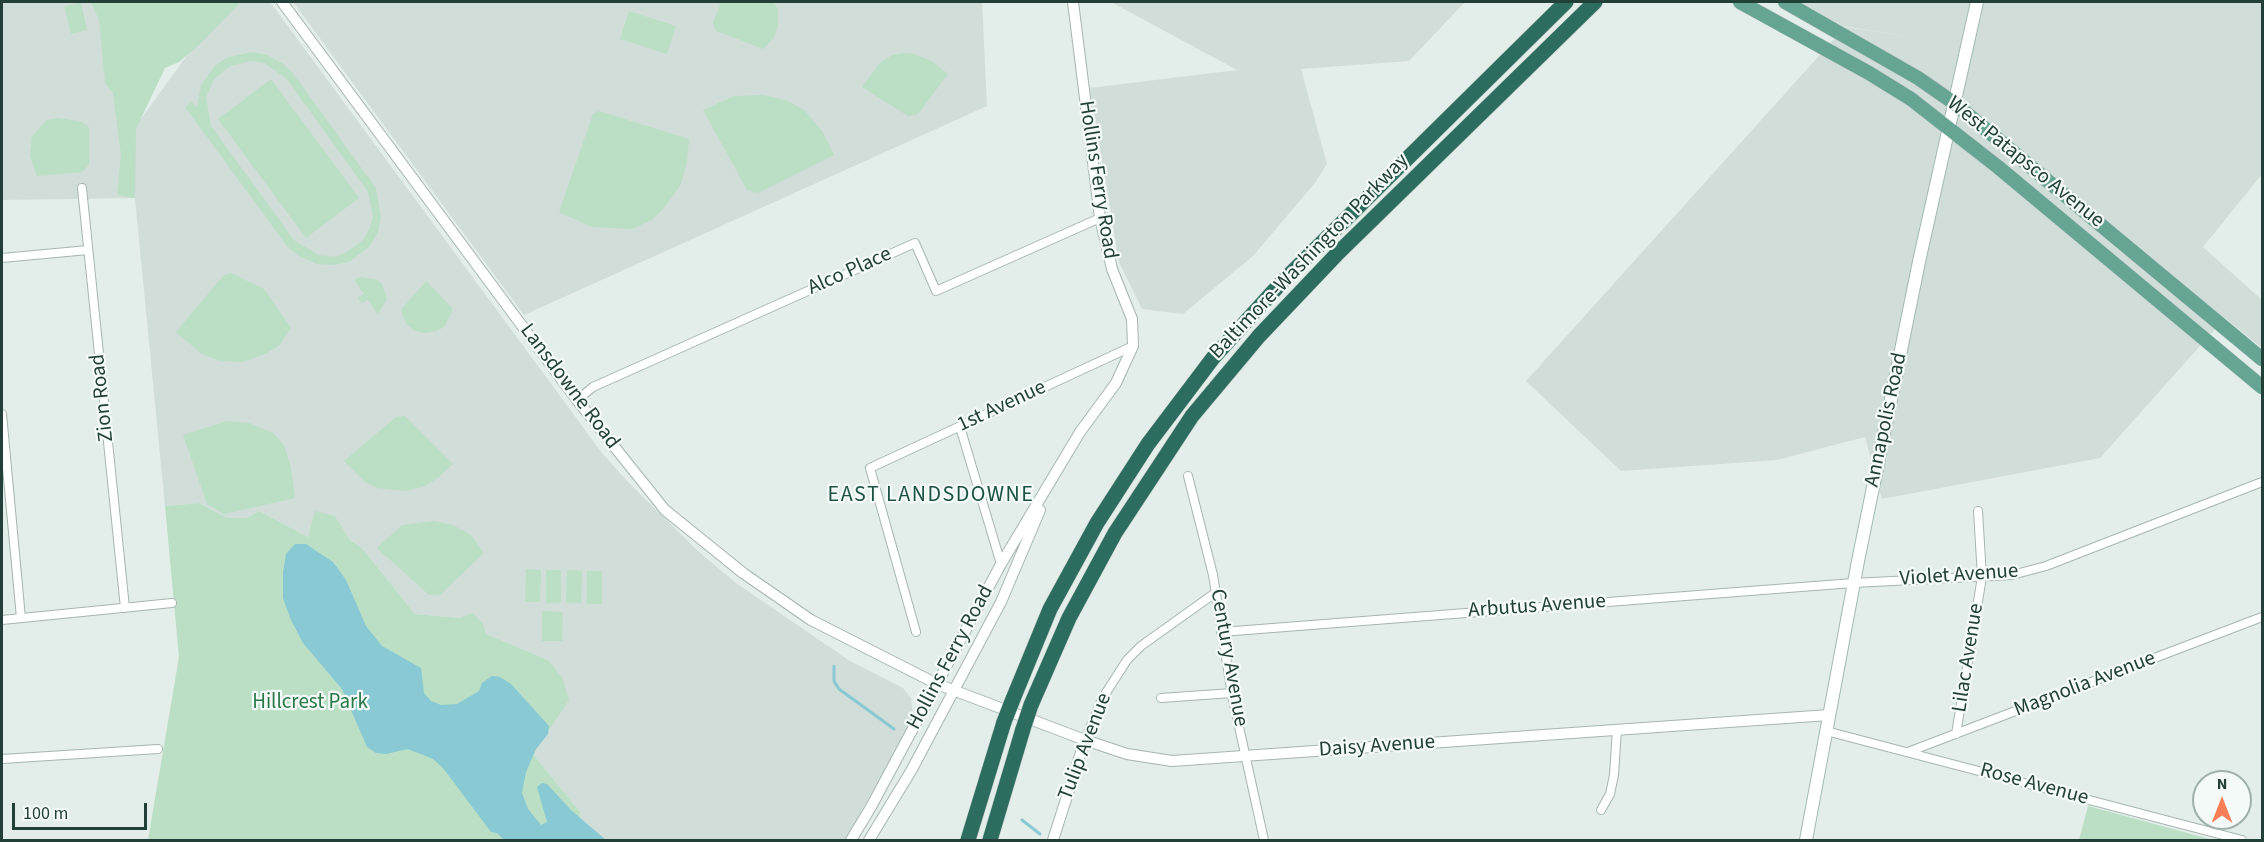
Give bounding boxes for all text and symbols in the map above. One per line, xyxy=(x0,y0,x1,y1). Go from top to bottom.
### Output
street label: West Patapsco Avenue xyxy=(1941,92,2109,234)
street label: Hollins Ferry Road xyxy=(1072,99,1122,261)
street label: Baltimore-Washington Parkway xyxy=(1205,149,1415,365)
street label: Alco Place xyxy=(804,242,896,302)
street label: Lansdowne Road xyxy=(514,319,624,455)
street label: Annapolis Road xyxy=(1860,351,1914,489)
street label: Zion Road xyxy=(86,353,120,443)
street label: 1st Avenue xyxy=(954,376,1050,438)
district label: EAST LANDSDOWNE xyxy=(828,483,1034,509)
street label: Violet Avenue xyxy=(1899,559,2019,593)
street label: Hollins Ferry Road xyxy=(902,581,1000,735)
street label: Century Avenue xyxy=(1204,587,1252,729)
street label: Arbutus Avenue xyxy=(1467,590,1607,624)
street label: Lilac Avenue xyxy=(1948,602,1990,714)
street label: Magnolia Avenue xyxy=(2011,646,2159,724)
park label: Hillcrest Park xyxy=(252,690,368,716)
street label: Tulip Avenue xyxy=(1054,690,1118,804)
street label: Daisy Avenue xyxy=(1318,730,1436,764)
street label: Rose Avenue xyxy=(1977,758,2091,812)
north arrow xyxy=(2192,770,2252,830)
text: N xyxy=(2217,773,2227,795)
scale bar xyxy=(15,791,150,829)
text: 100 m xyxy=(23,801,68,826)

